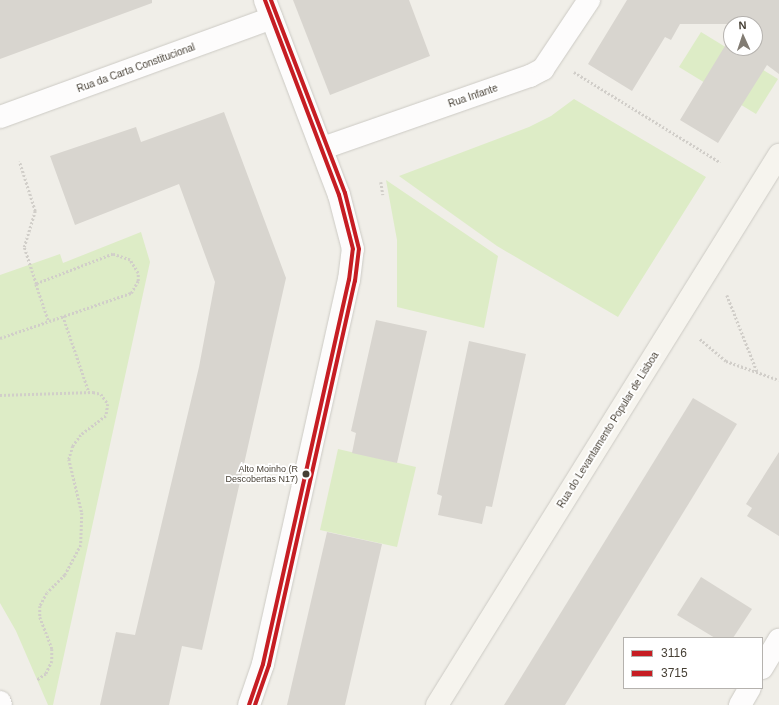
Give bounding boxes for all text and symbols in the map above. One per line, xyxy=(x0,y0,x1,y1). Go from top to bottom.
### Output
north arrow xyxy=(723,16,763,56)
text: N xyxy=(738,19,747,31)
street label: Rua da Carta Constitucional xyxy=(75,41,197,95)
street label: Rua Infante xyxy=(447,82,499,110)
street label: Rua do Levantamento Popular de Lisboa xyxy=(555,350,661,510)
place label: Alto Moinho (R Descobertas N17) xyxy=(225,464,298,485)
marker: Alto Moinho (R Descobertas N17) xyxy=(301,469,311,479)
legend xyxy=(623,637,763,689)
text: 3116 xyxy=(661,646,687,660)
text: 3715 xyxy=(661,666,688,680)

